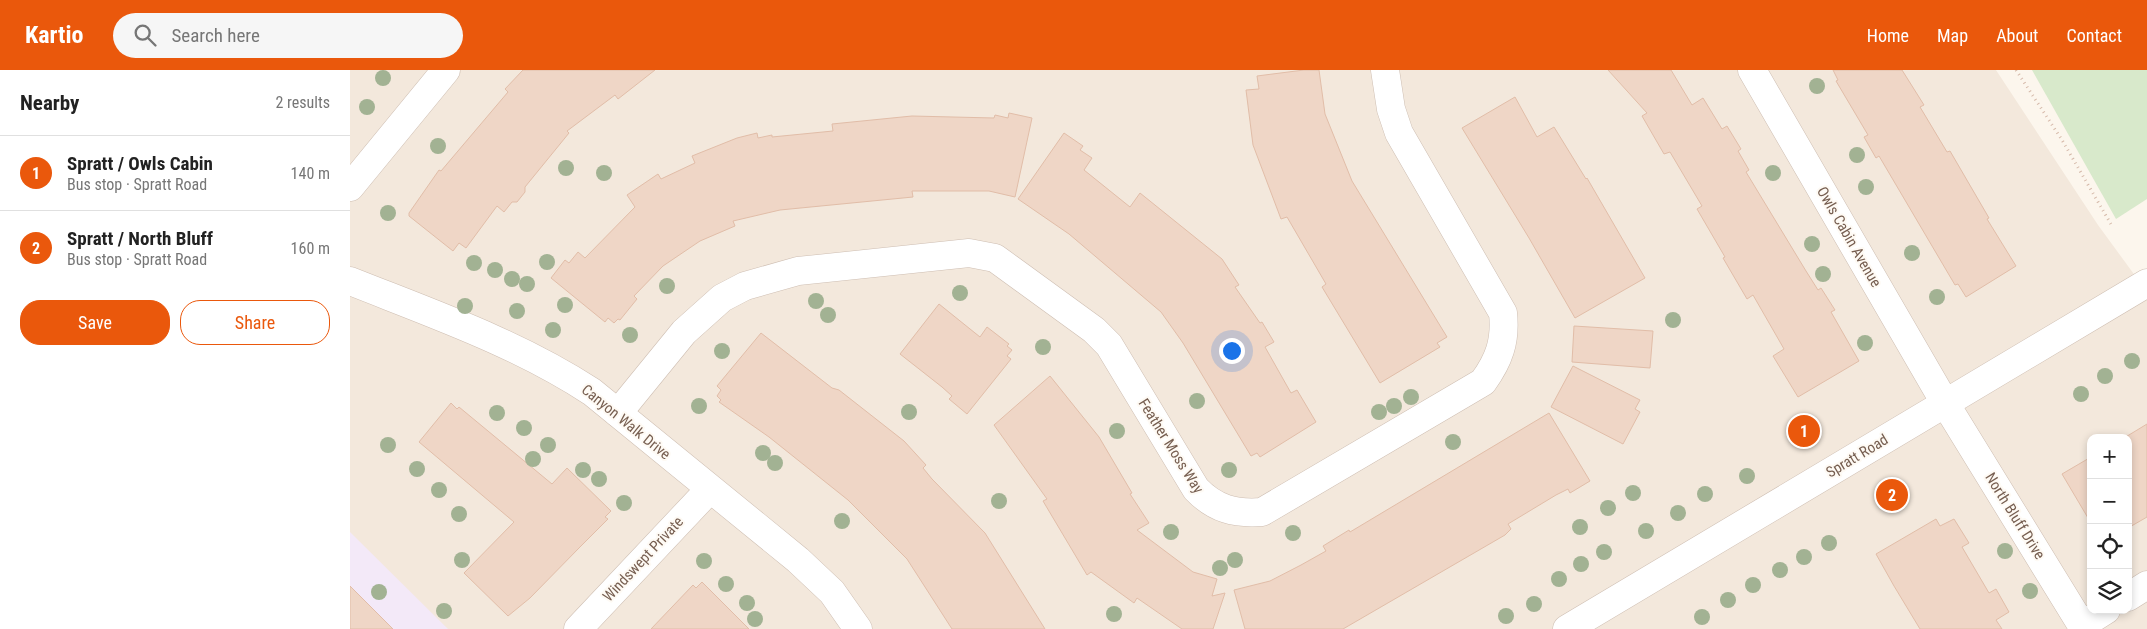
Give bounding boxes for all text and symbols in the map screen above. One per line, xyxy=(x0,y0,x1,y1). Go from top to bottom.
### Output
search box xyxy=(113,13,463,58)
text: Kartio xyxy=(25,21,83,49)
icon: search xyxy=(131,21,159,49)
text: Search here xyxy=(171,24,260,47)
text: Home xyxy=(1867,25,1909,46)
text: Map xyxy=(1937,25,1968,46)
text: About xyxy=(1996,25,2038,46)
text: Contact xyxy=(2066,25,2122,46)
text: Nearby xyxy=(20,91,79,115)
text: 2 results xyxy=(275,93,330,112)
text: Spratt / Owls Cabin xyxy=(67,152,213,175)
text: 1 xyxy=(32,164,40,183)
text: 140 m xyxy=(291,164,330,183)
text: Bus stop · Spratt Road xyxy=(67,175,207,194)
street label: Owls Cabin Avenue xyxy=(1813,184,1885,290)
text: Spratt / North Bluff xyxy=(67,227,213,250)
text: 2 xyxy=(32,239,40,258)
text: 160 m xyxy=(291,239,330,258)
text: Bus stop · Spratt Road xyxy=(67,250,207,269)
button: Save xyxy=(20,300,170,345)
button: Share xyxy=(180,300,330,345)
your location xyxy=(1219,338,1245,364)
street label: Canyon Walk Drive xyxy=(578,381,674,463)
street label: Feather Moss Way xyxy=(1135,395,1207,497)
pin: 1 xyxy=(1788,412,1820,450)
street label: Spratt Road xyxy=(1823,430,1891,482)
map controls xyxy=(2087,434,2132,614)
button: + xyxy=(2087,434,2132,479)
street label: North Bluff Drive xyxy=(1981,469,2049,563)
pin: 2 xyxy=(1876,476,1908,514)
button: − xyxy=(2087,479,2132,524)
street label: Windswept Private xyxy=(599,513,687,605)
button: locate xyxy=(2087,524,2132,569)
button: layers xyxy=(2087,569,2132,614)

